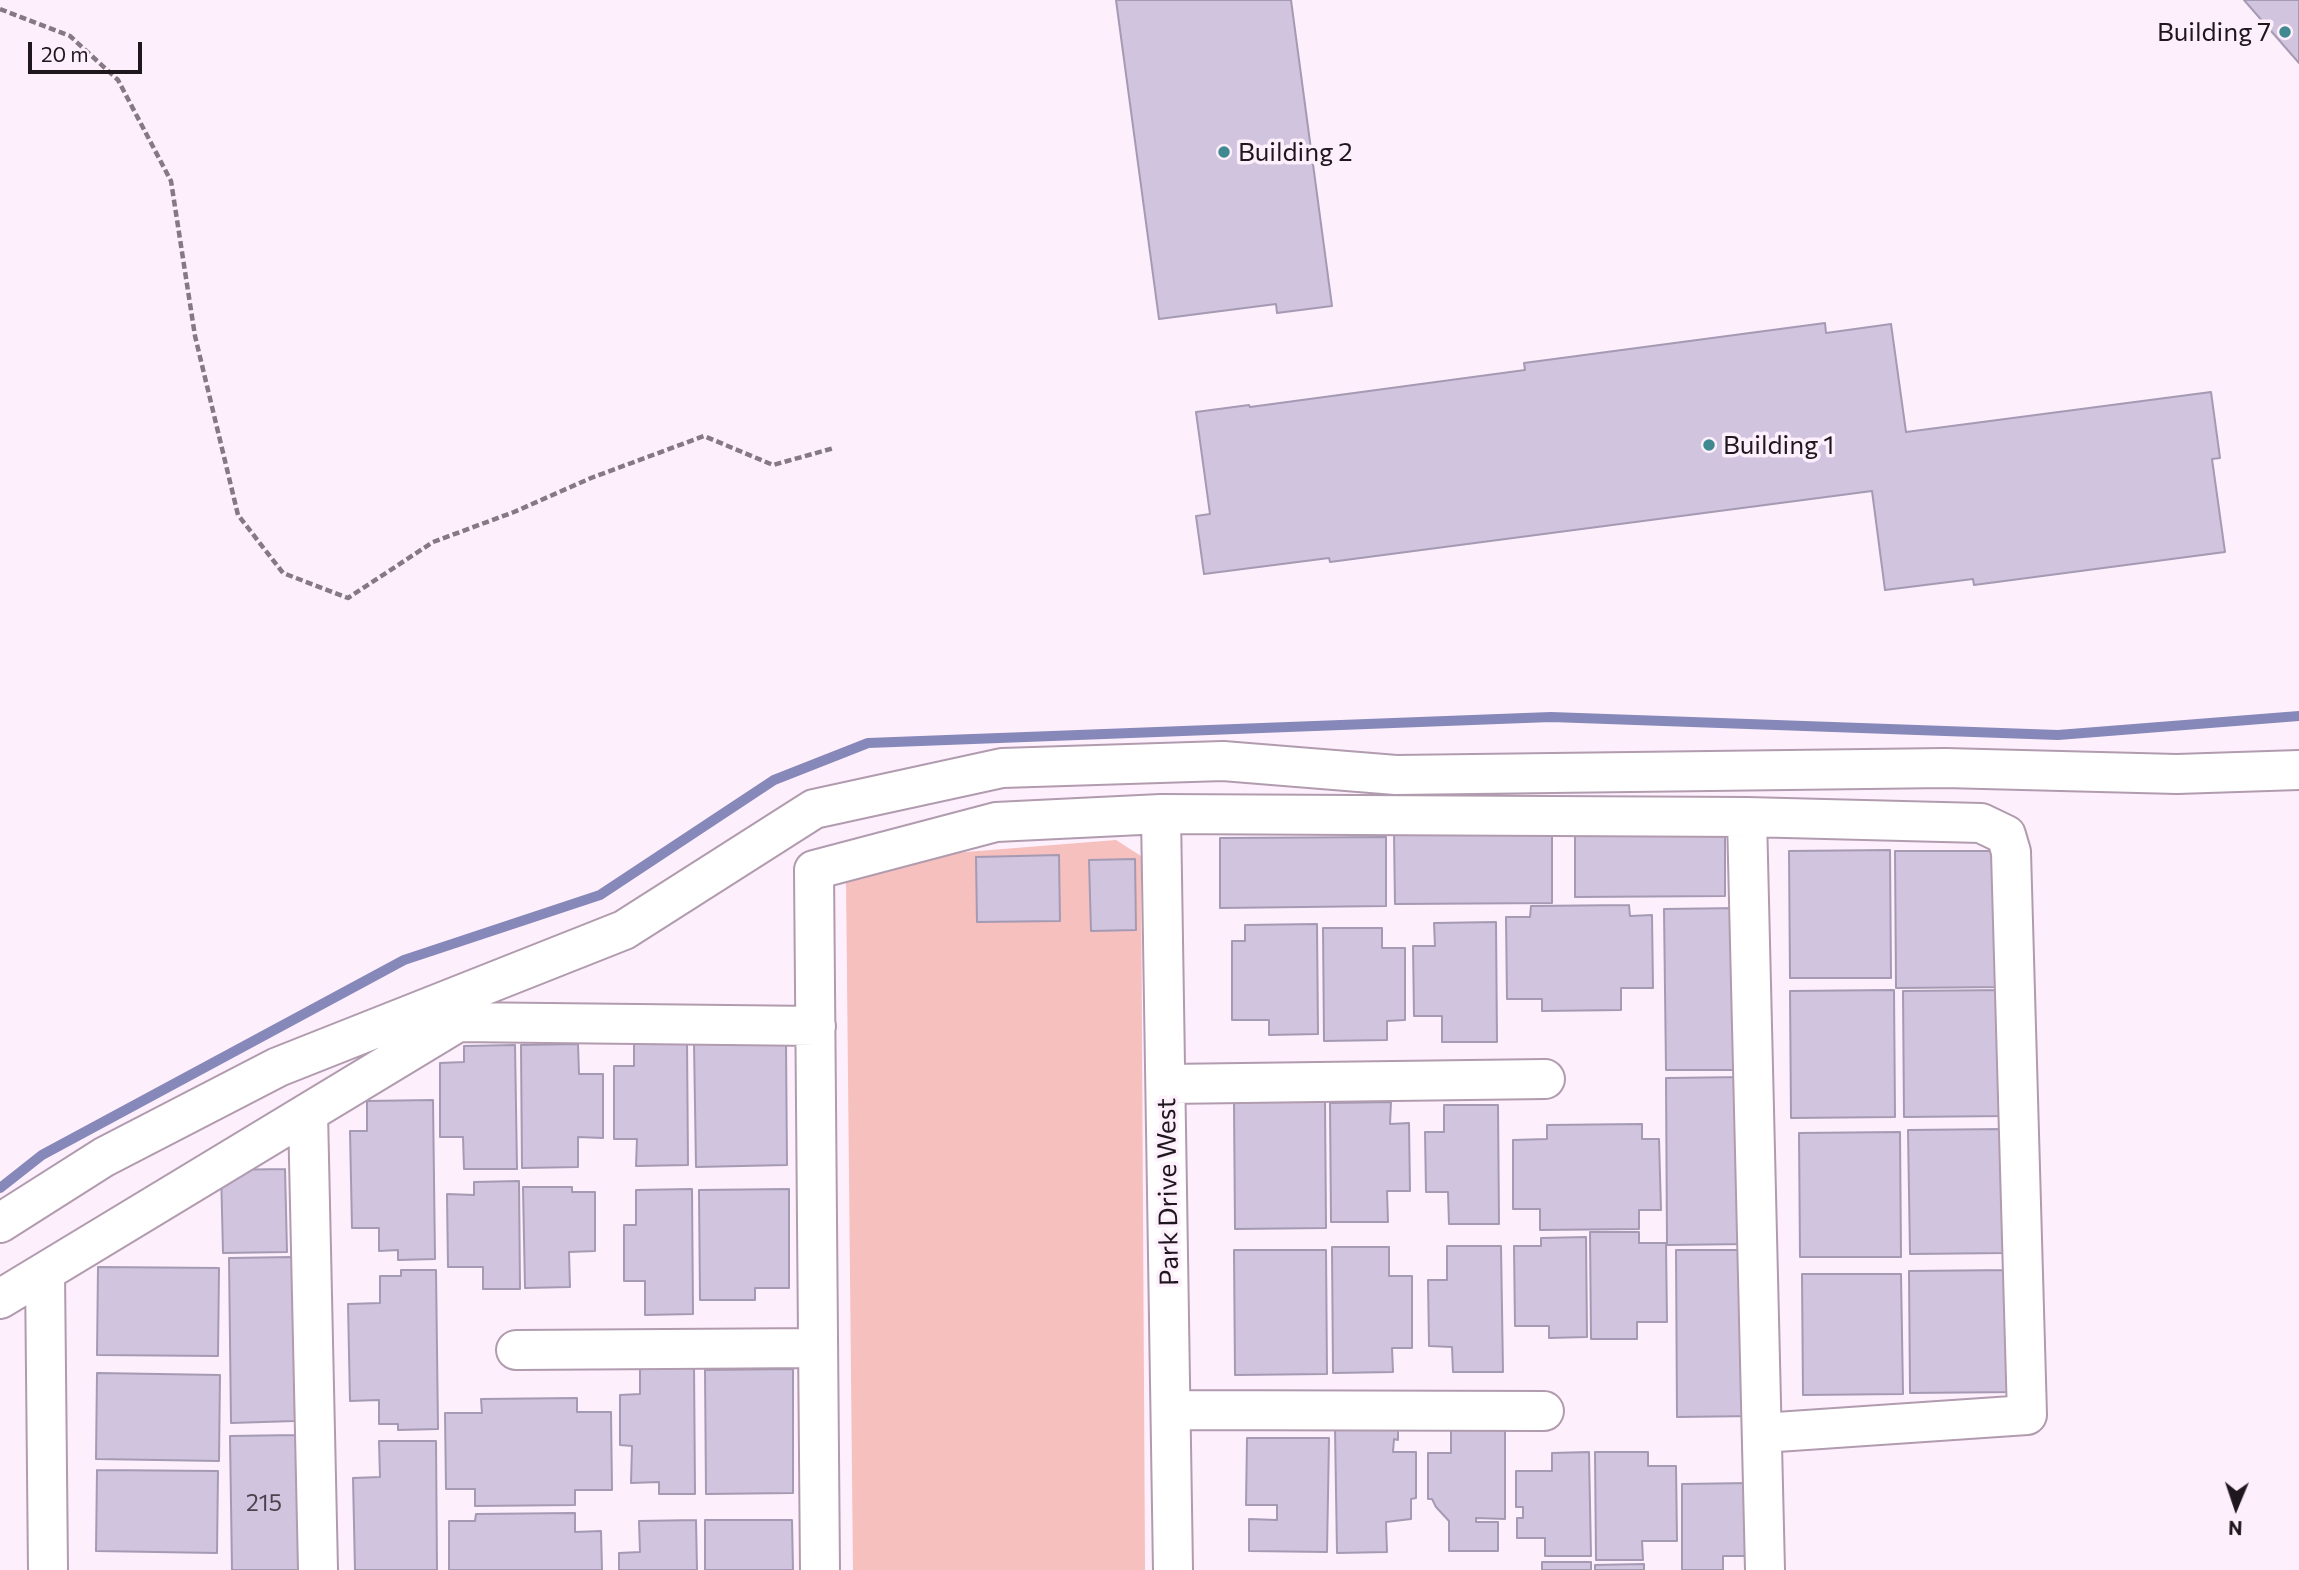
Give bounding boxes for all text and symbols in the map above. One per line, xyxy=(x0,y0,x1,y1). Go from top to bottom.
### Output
place label: Building 7 xyxy=(2157,16,2271,48)
marker: Building 7 xyxy=(2277,24,2293,40)
scale bar xyxy=(32,28,145,72)
text: 20 m xyxy=(41,41,89,66)
place label: Building 2 xyxy=(1238,136,1353,168)
marker: Building 2 xyxy=(1216,144,1232,160)
place label: Building 1 xyxy=(1723,429,1834,461)
marker: Building 1 xyxy=(1701,437,1717,453)
street label: Park Drive West xyxy=(1151,1098,1185,1286)
north arrow xyxy=(2201,1472,2271,1542)
house number: 215 xyxy=(246,1489,282,1517)
text: N xyxy=(2228,1517,2243,1540)

